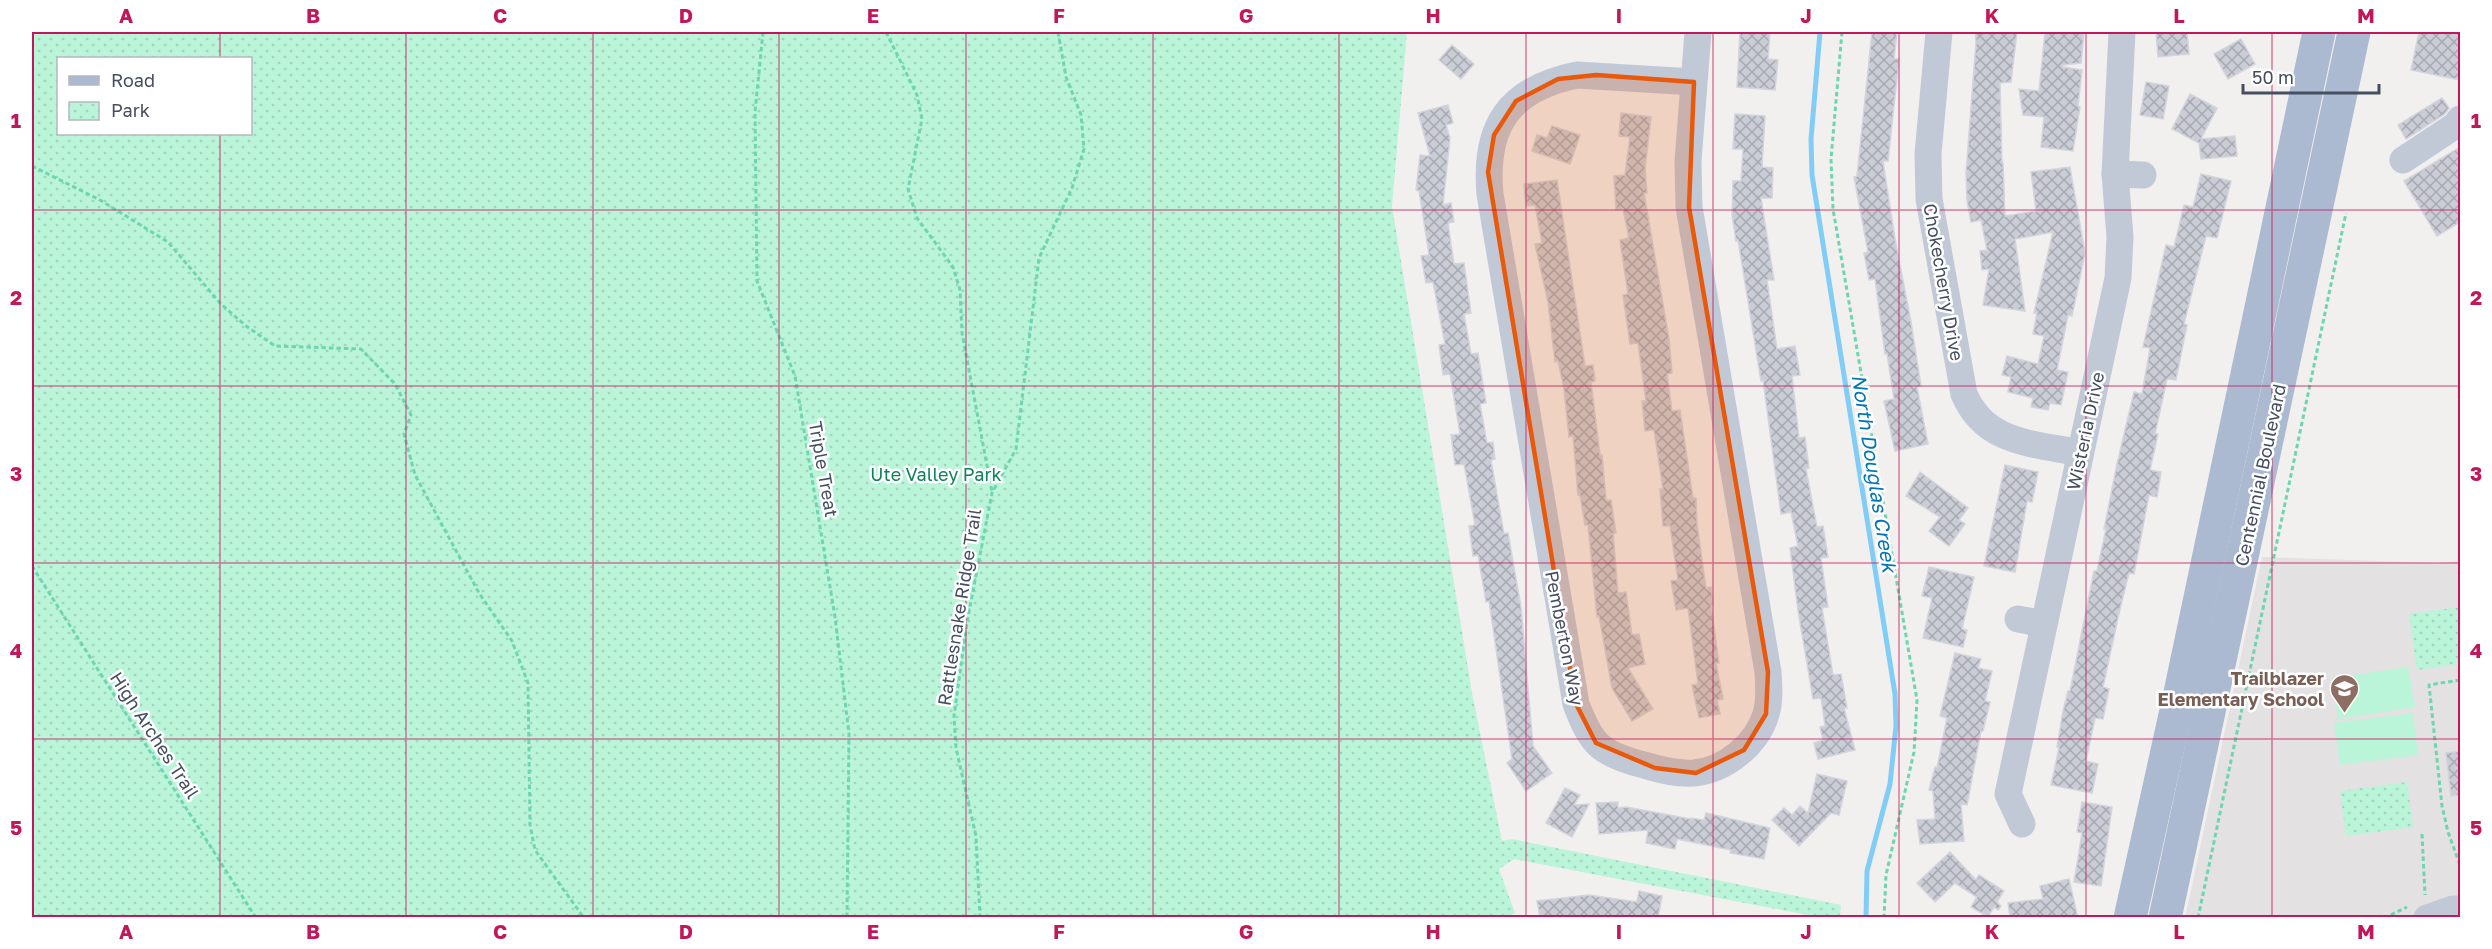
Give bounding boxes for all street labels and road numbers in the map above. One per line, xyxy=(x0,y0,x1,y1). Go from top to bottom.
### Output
street label: Chokecherry Drive xyxy=(1919,202,1969,362)
street label: Wisteria Drive xyxy=(2062,370,2108,492)
street label: Centennial Boulevard xyxy=(2230,382,2290,568)
street label: Triple Treat xyxy=(805,419,843,519)
street label: Rattlesnake Ridge Trail xyxy=(933,507,985,707)
street label: Pemberton Way xyxy=(1541,569,1589,707)
street label: High Arches Trail xyxy=(106,668,204,803)

